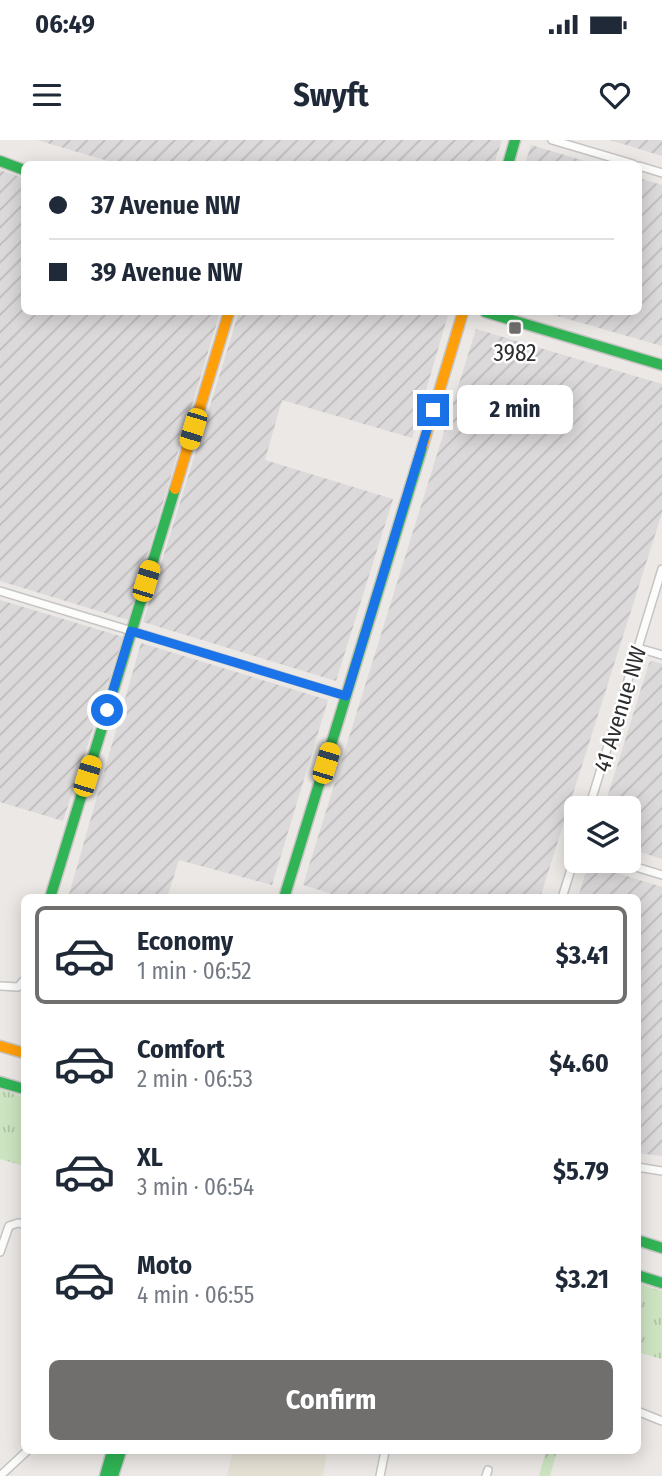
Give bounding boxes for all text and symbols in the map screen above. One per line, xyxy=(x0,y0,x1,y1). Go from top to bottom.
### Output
text: 06:49 xyxy=(35,9,95,40)
icon: menu xyxy=(28,76,66,114)
text: Swyft xyxy=(293,76,369,114)
icon: heart xyxy=(596,76,634,114)
text: 37 Avenue NW xyxy=(91,190,240,221)
text: 39 Avenue NW xyxy=(91,257,243,288)
marker: 3982 xyxy=(507,320,523,336)
place label: 3982 xyxy=(494,339,536,367)
callout: 2 min xyxy=(458,386,573,434)
route end xyxy=(417,394,449,426)
text: 2 min xyxy=(490,395,541,423)
car xyxy=(177,406,210,452)
car xyxy=(130,558,163,604)
street label: 41 Avenue NW xyxy=(588,643,652,775)
route start xyxy=(91,694,123,726)
car xyxy=(310,740,343,786)
car xyxy=(71,753,104,799)
map controls xyxy=(564,796,641,873)
button: layers xyxy=(564,796,641,873)
icon: car xyxy=(53,924,116,987)
text: Economy xyxy=(137,926,233,957)
text: $3.41 xyxy=(556,940,609,971)
text: 1 min · 06:52 xyxy=(137,957,252,985)
icon: car xyxy=(53,1032,116,1095)
text: Comfort xyxy=(137,1034,225,1065)
text: $4.60 xyxy=(549,1048,609,1079)
text: 2 min · 06:53 xyxy=(137,1065,253,1093)
icon: car xyxy=(53,1140,116,1203)
text: XL xyxy=(137,1142,163,1173)
text: $5.79 xyxy=(553,1156,609,1187)
text: 3 min · 06:54 xyxy=(137,1173,254,1201)
icon: car xyxy=(53,1248,116,1311)
text: Moto xyxy=(137,1250,192,1281)
text: $3.21 xyxy=(555,1264,609,1295)
text: 4 min · 06:55 xyxy=(137,1281,254,1309)
button: Confirm xyxy=(49,1360,613,1440)

